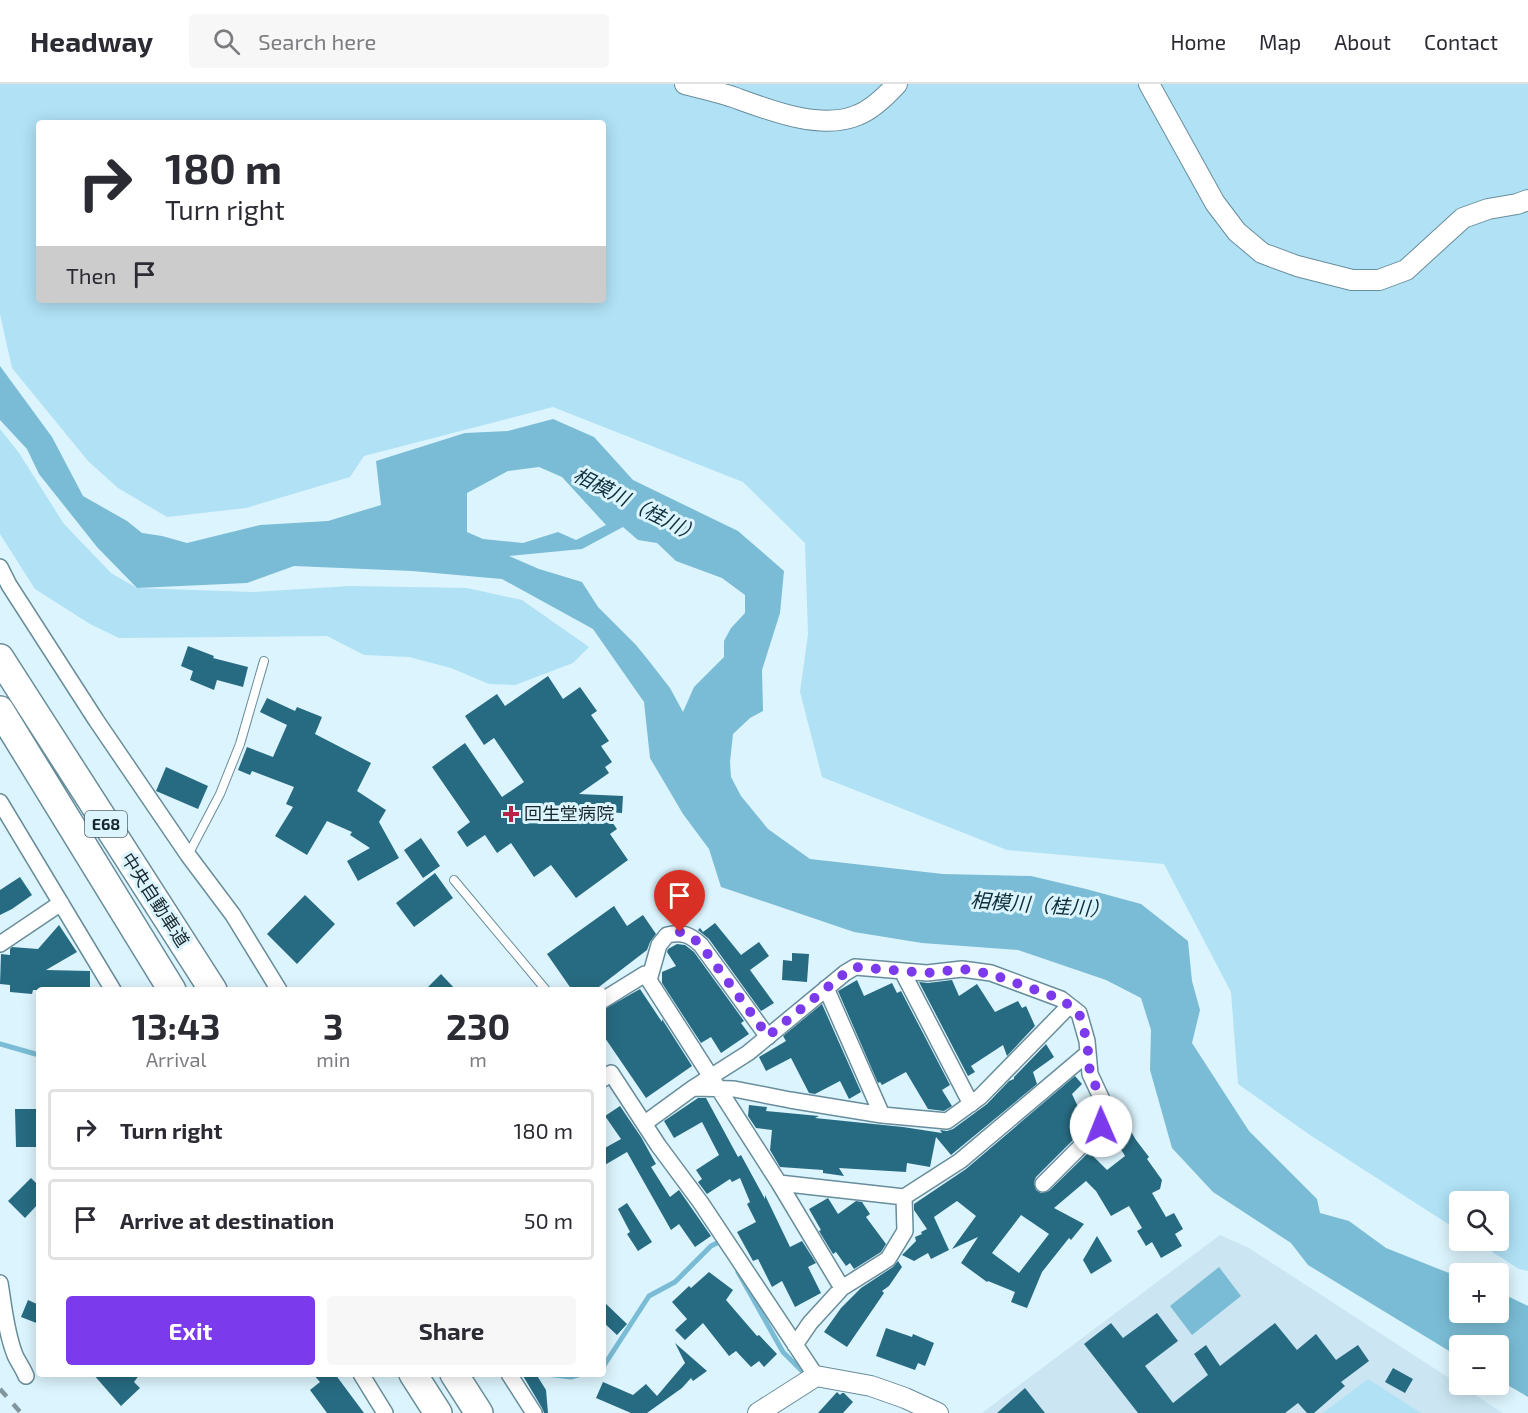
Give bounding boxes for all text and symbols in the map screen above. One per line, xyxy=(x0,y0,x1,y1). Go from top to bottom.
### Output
search box xyxy=(189,14,609,68)
text: Headway xyxy=(30,24,153,58)
icon: search xyxy=(210,25,243,58)
text: Search here xyxy=(258,28,376,54)
text: Home xyxy=(1170,29,1226,54)
text: Map xyxy=(1259,29,1301,54)
text: About xyxy=(1334,29,1391,54)
text: Contact xyxy=(1424,29,1498,54)
text: 180 m xyxy=(165,142,282,192)
icon: right xyxy=(66,144,144,222)
text: Turn right xyxy=(165,193,285,225)
icon: arrive xyxy=(128,258,161,291)
text: Then xyxy=(66,262,116,288)
water label: 相模川（桂川） xyxy=(570,462,705,547)
place label: 回生堂病院 xyxy=(524,802,614,824)
marker: 回生堂病院 xyxy=(502,805,520,823)
road number: E68 xyxy=(85,811,127,837)
street label: 中央自動車道 xyxy=(117,848,194,951)
pin xyxy=(654,870,705,932)
icon: arrive xyxy=(663,879,696,912)
water label: 相模川（桂川） xyxy=(969,887,1111,921)
text: 13:43 xyxy=(132,1004,220,1047)
text: 3 xyxy=(323,1004,343,1047)
text: 230 xyxy=(446,1004,510,1047)
text: Arrival xyxy=(146,1047,207,1071)
text: min xyxy=(316,1047,350,1071)
text: m xyxy=(469,1047,487,1071)
position arrow xyxy=(1069,1094,1133,1158)
icon: right xyxy=(69,1113,102,1146)
text: Turn right xyxy=(120,1117,222,1143)
text: 180 m xyxy=(513,1117,573,1143)
map controls xyxy=(1449,1191,1509,1395)
button: search xyxy=(1449,1191,1509,1251)
icon: arrive xyxy=(69,1203,102,1236)
text: Arrive at destination xyxy=(120,1207,334,1233)
text: 50 m xyxy=(524,1207,573,1233)
button: + xyxy=(1449,1263,1509,1323)
button: Exit xyxy=(66,1296,315,1365)
button: Share xyxy=(327,1296,576,1365)
button: − xyxy=(1449,1335,1509,1395)

